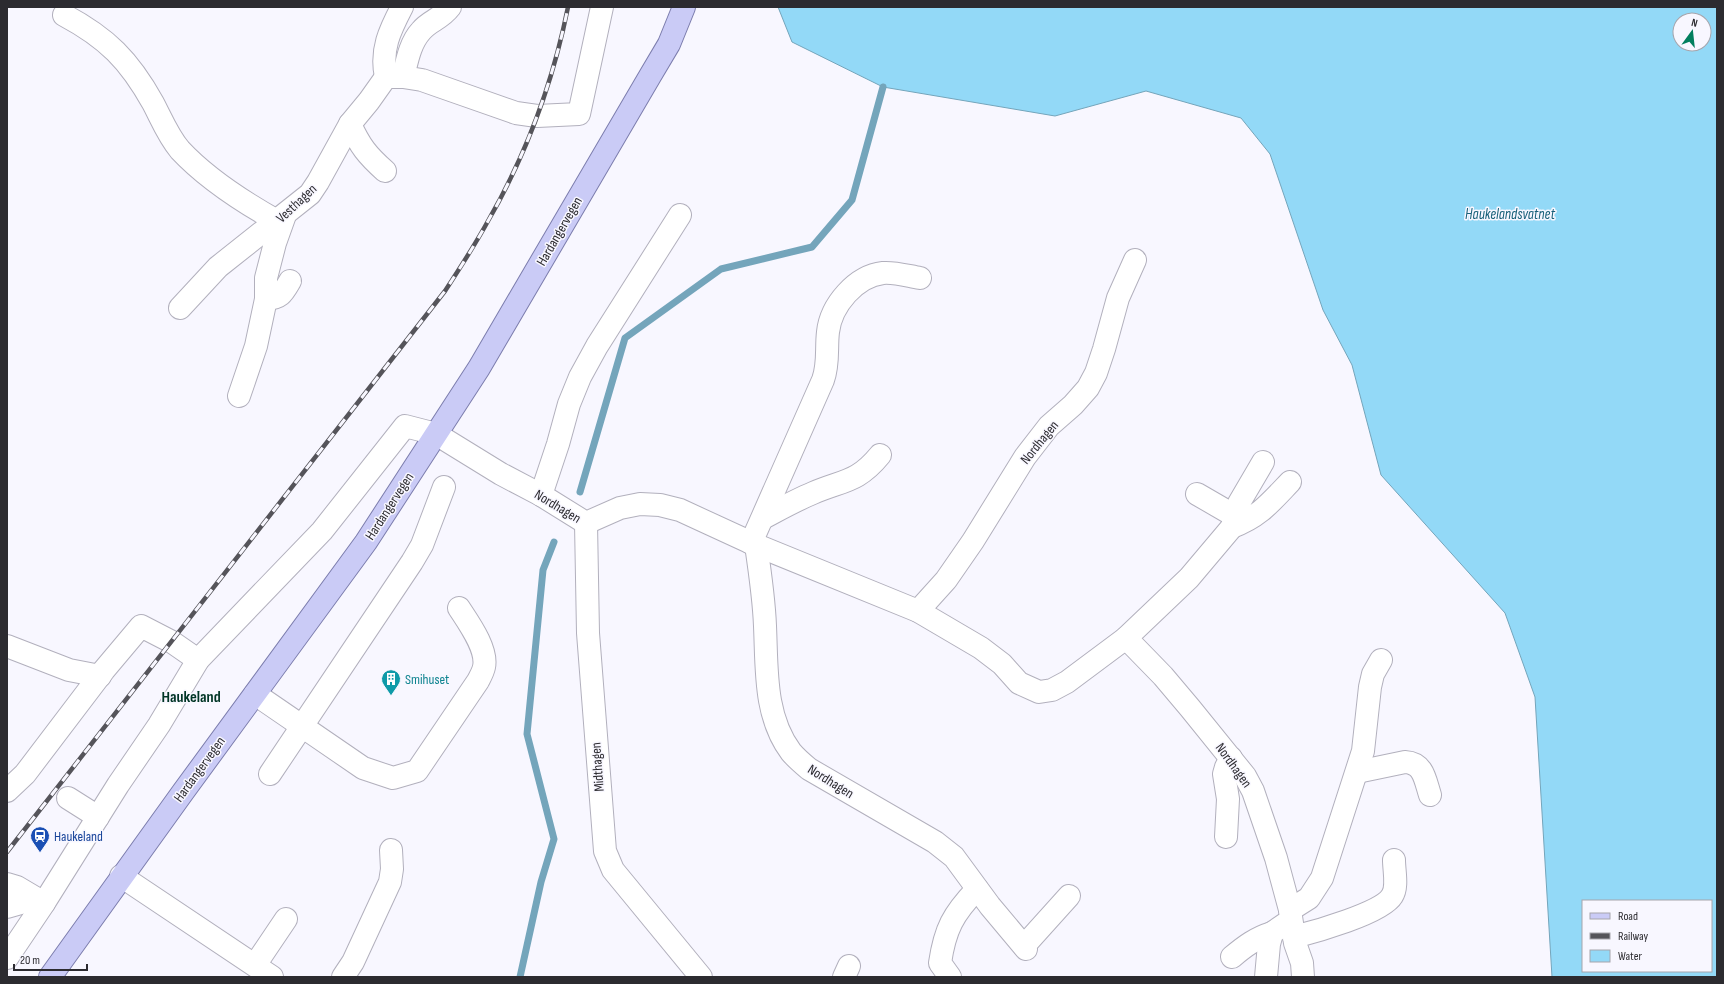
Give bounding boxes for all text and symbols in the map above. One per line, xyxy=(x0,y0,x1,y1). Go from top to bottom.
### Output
north arrow xyxy=(1672,12,1712,52)
text: N xyxy=(1690,16,1699,30)
street label: Vesthagen xyxy=(273,180,320,226)
street label: Hardangervegen xyxy=(533,194,586,269)
water label: Haukelandsvatnet xyxy=(1465,205,1555,224)
street label: Nordhagen xyxy=(1017,417,1062,468)
street label: Hardangervegen xyxy=(361,469,417,543)
street label: Nordhagen xyxy=(531,486,584,527)
building icon: Smihuset xyxy=(380,668,402,696)
place label: Smihuset xyxy=(405,671,449,688)
district label: Haukeland xyxy=(161,688,221,707)
street label: Hardangervegen xyxy=(170,733,229,805)
street label: Nordhagen xyxy=(1212,740,1255,791)
street label: Midthagen xyxy=(587,742,608,792)
street label: Nordhagen xyxy=(805,761,857,802)
station icon: Haukeland xyxy=(29,825,51,853)
place label: Haukeland xyxy=(54,828,103,845)
legend xyxy=(1582,900,1712,972)
text: Road xyxy=(1618,909,1638,924)
text: Railway xyxy=(1618,929,1649,944)
scale bar xyxy=(14,946,87,972)
text: Water xyxy=(1618,949,1642,964)
text: 20 m xyxy=(20,953,40,968)

